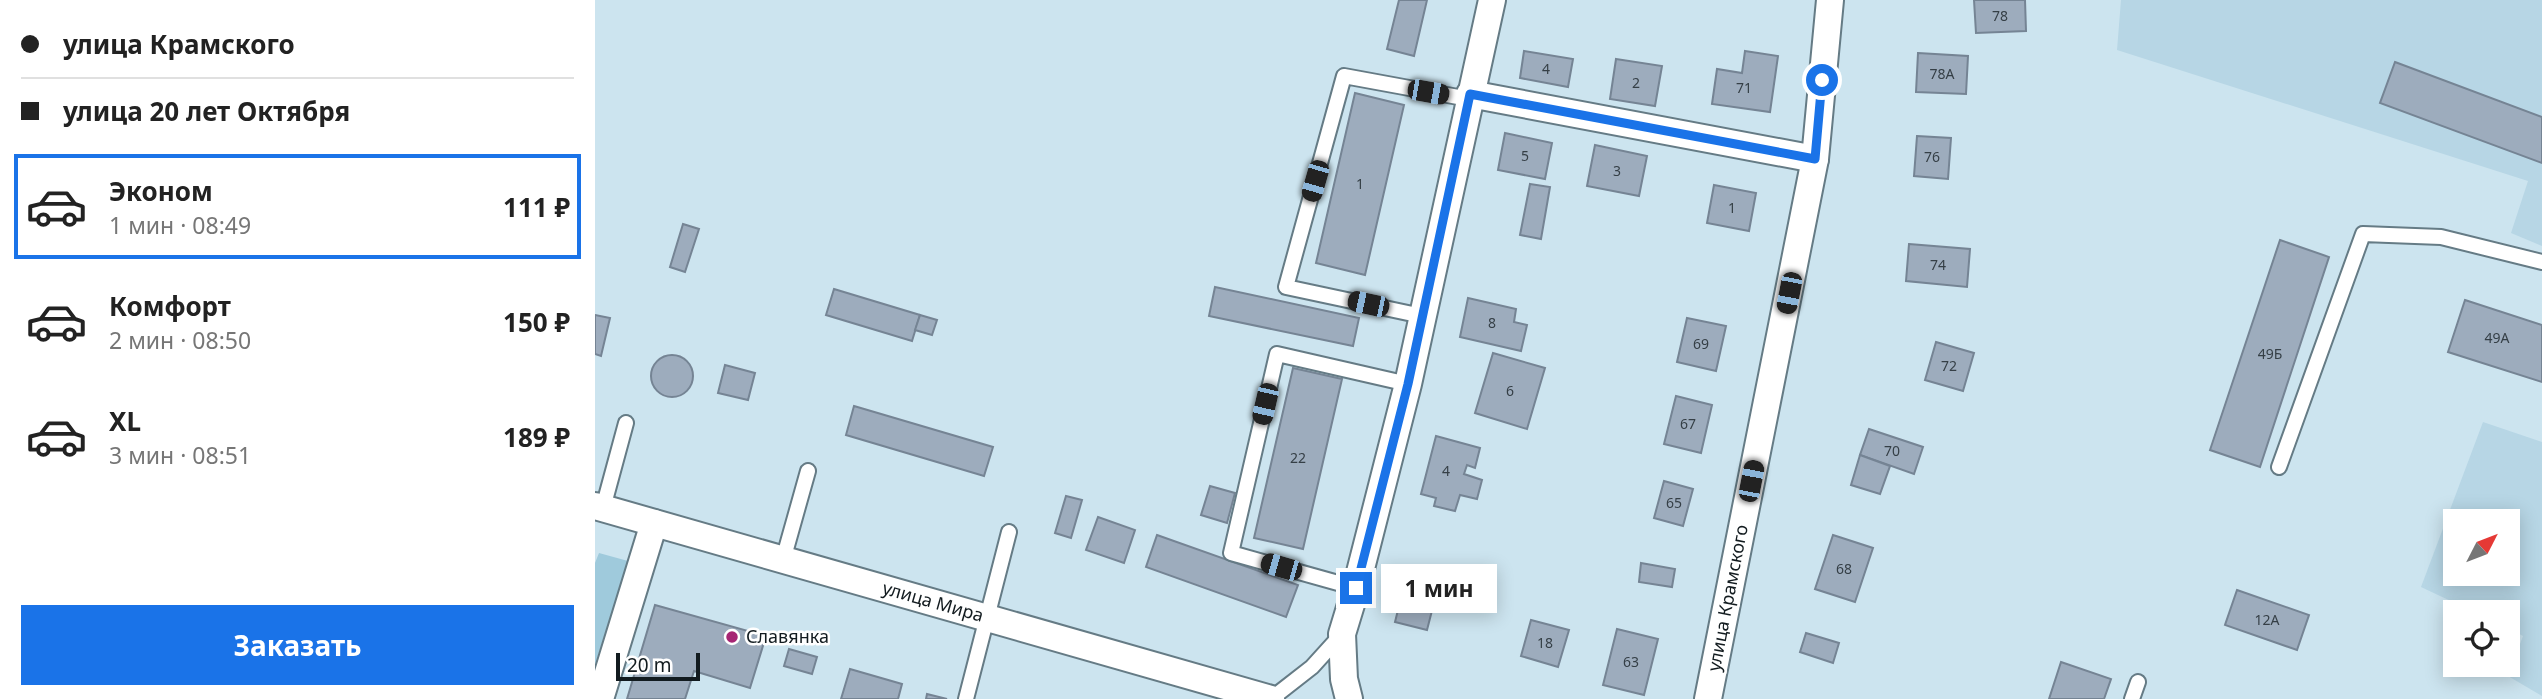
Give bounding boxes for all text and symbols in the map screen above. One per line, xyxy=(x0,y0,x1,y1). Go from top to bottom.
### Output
house number: 78 xyxy=(1992,6,2008,25)
text: улица Крамского xyxy=(63,26,295,62)
house number: 4 xyxy=(1542,59,1550,78)
route start xyxy=(1806,64,1838,96)
house number: 78А xyxy=(1930,64,1955,83)
house number: 2 xyxy=(1632,73,1640,92)
car xyxy=(1406,78,1451,106)
house number: 71 xyxy=(1736,78,1752,97)
text: улица 20 лет Октября xyxy=(63,93,350,129)
house number: 5 xyxy=(1521,146,1529,165)
house number: 76 xyxy=(1924,147,1940,166)
car xyxy=(1300,158,1331,204)
house number: 3 xyxy=(1613,161,1621,180)
text: Эконом xyxy=(109,173,213,209)
house number: 1 xyxy=(1356,174,1364,193)
icon: car xyxy=(25,175,88,238)
text: 111 ₽ xyxy=(503,189,570,225)
house number: 1 xyxy=(1728,198,1736,217)
text: 1 мин · 08:49 xyxy=(109,209,251,241)
house number: 74 xyxy=(1930,255,1946,274)
car xyxy=(1775,270,1804,316)
text: Комфорт xyxy=(109,288,231,324)
car xyxy=(1346,289,1391,319)
icon: car xyxy=(25,290,88,353)
text: 150 ₽ xyxy=(503,304,570,340)
house number: 8 xyxy=(1488,313,1496,332)
text: 2 мин · 08:50 xyxy=(109,324,251,356)
house number: 49А xyxy=(2485,328,2510,347)
house number: 69 xyxy=(1693,334,1709,353)
house number: 49Б xyxy=(2258,344,2282,363)
house number: 72 xyxy=(1941,356,1957,375)
car xyxy=(1251,381,1280,427)
house number: 6 xyxy=(1506,381,1514,400)
text: XL xyxy=(109,403,141,439)
icon: car xyxy=(25,405,88,468)
house number: 67 xyxy=(1680,414,1696,433)
text: 189 ₽ xyxy=(503,419,570,455)
text: 3 мин · 08:51 xyxy=(109,439,251,471)
house number: 70 xyxy=(1884,441,1900,460)
house number: 22 xyxy=(1290,448,1306,467)
car xyxy=(1737,458,1766,504)
house number: 4 xyxy=(1442,461,1450,480)
house number: 65 xyxy=(1666,493,1682,512)
north arrow xyxy=(2443,509,2520,586)
map controls xyxy=(2443,509,2520,677)
street label: улица Крамского xyxy=(1701,522,1753,673)
car xyxy=(1258,551,1305,583)
house number: 68 xyxy=(1836,559,1852,578)
callout: 1 мин xyxy=(1381,564,1496,612)
route end xyxy=(1340,572,1372,604)
text: 1 мин xyxy=(1405,572,1473,604)
street label: улица Мира xyxy=(880,575,987,627)
button: locate xyxy=(2443,600,2520,677)
button: Заказать xyxy=(21,605,574,685)
house number: 12А xyxy=(2255,610,2280,629)
place label: Славянка xyxy=(746,624,829,648)
marker: Славянка xyxy=(724,629,740,645)
house number: 18 xyxy=(1537,633,1553,652)
scale bar xyxy=(616,650,700,682)
text: 20 m xyxy=(627,652,671,678)
house number: 63 xyxy=(1623,652,1639,671)

